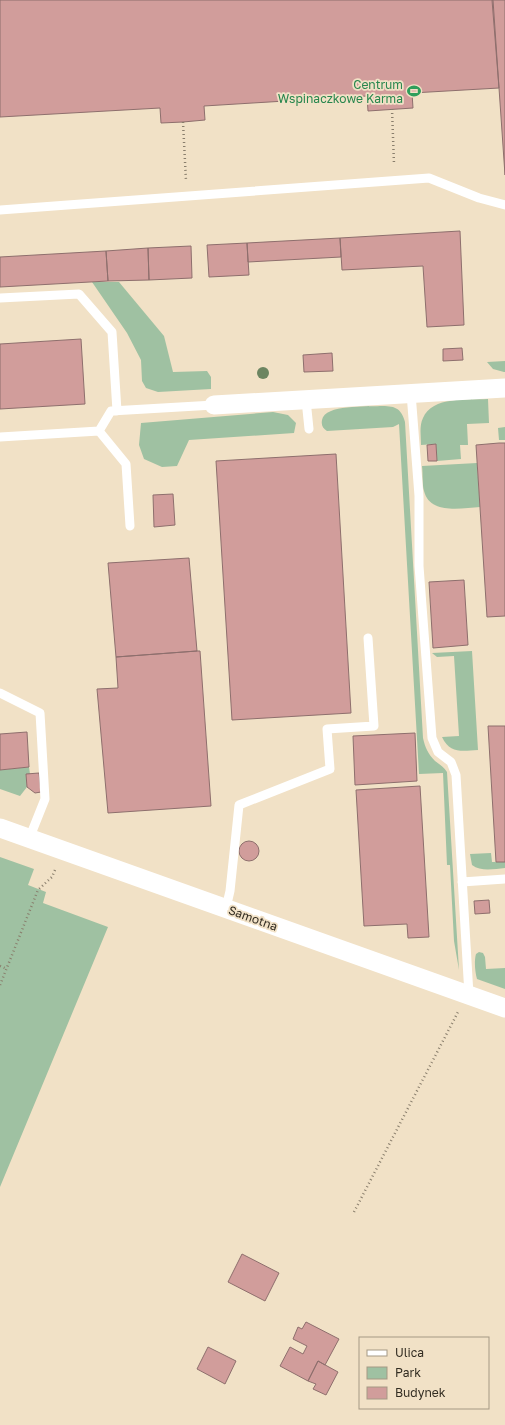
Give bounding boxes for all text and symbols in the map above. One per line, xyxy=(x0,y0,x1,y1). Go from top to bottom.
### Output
place label: Centrum Wspinaczkowe Karma xyxy=(278,77,403,106)
sports icon: Centrum Wspinaczkowe Karma xyxy=(406,83,422,99)
street label: Samotna xyxy=(226,902,280,934)
legend xyxy=(359,1337,489,1409)
text: Ulica xyxy=(395,1345,424,1360)
text: Park xyxy=(395,1365,421,1380)
text: Budynek xyxy=(395,1385,446,1400)

